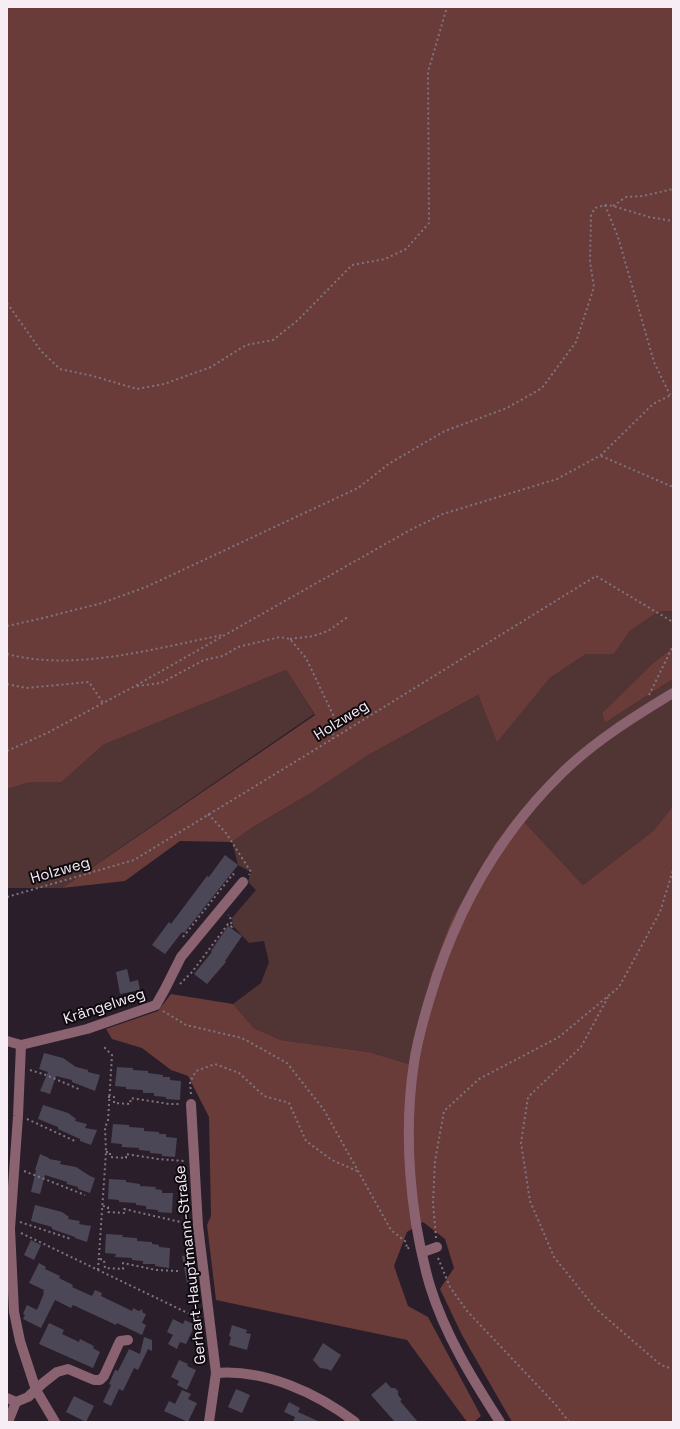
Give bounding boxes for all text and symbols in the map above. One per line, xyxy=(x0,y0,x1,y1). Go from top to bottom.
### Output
street label: Holzweg xyxy=(310,695,372,744)
street label: Holzweg xyxy=(28,852,92,887)
street label: Krängelweg xyxy=(61,983,147,1028)
street label: Gerhart-Hauptmann-Straße xyxy=(170,1164,209,1366)

